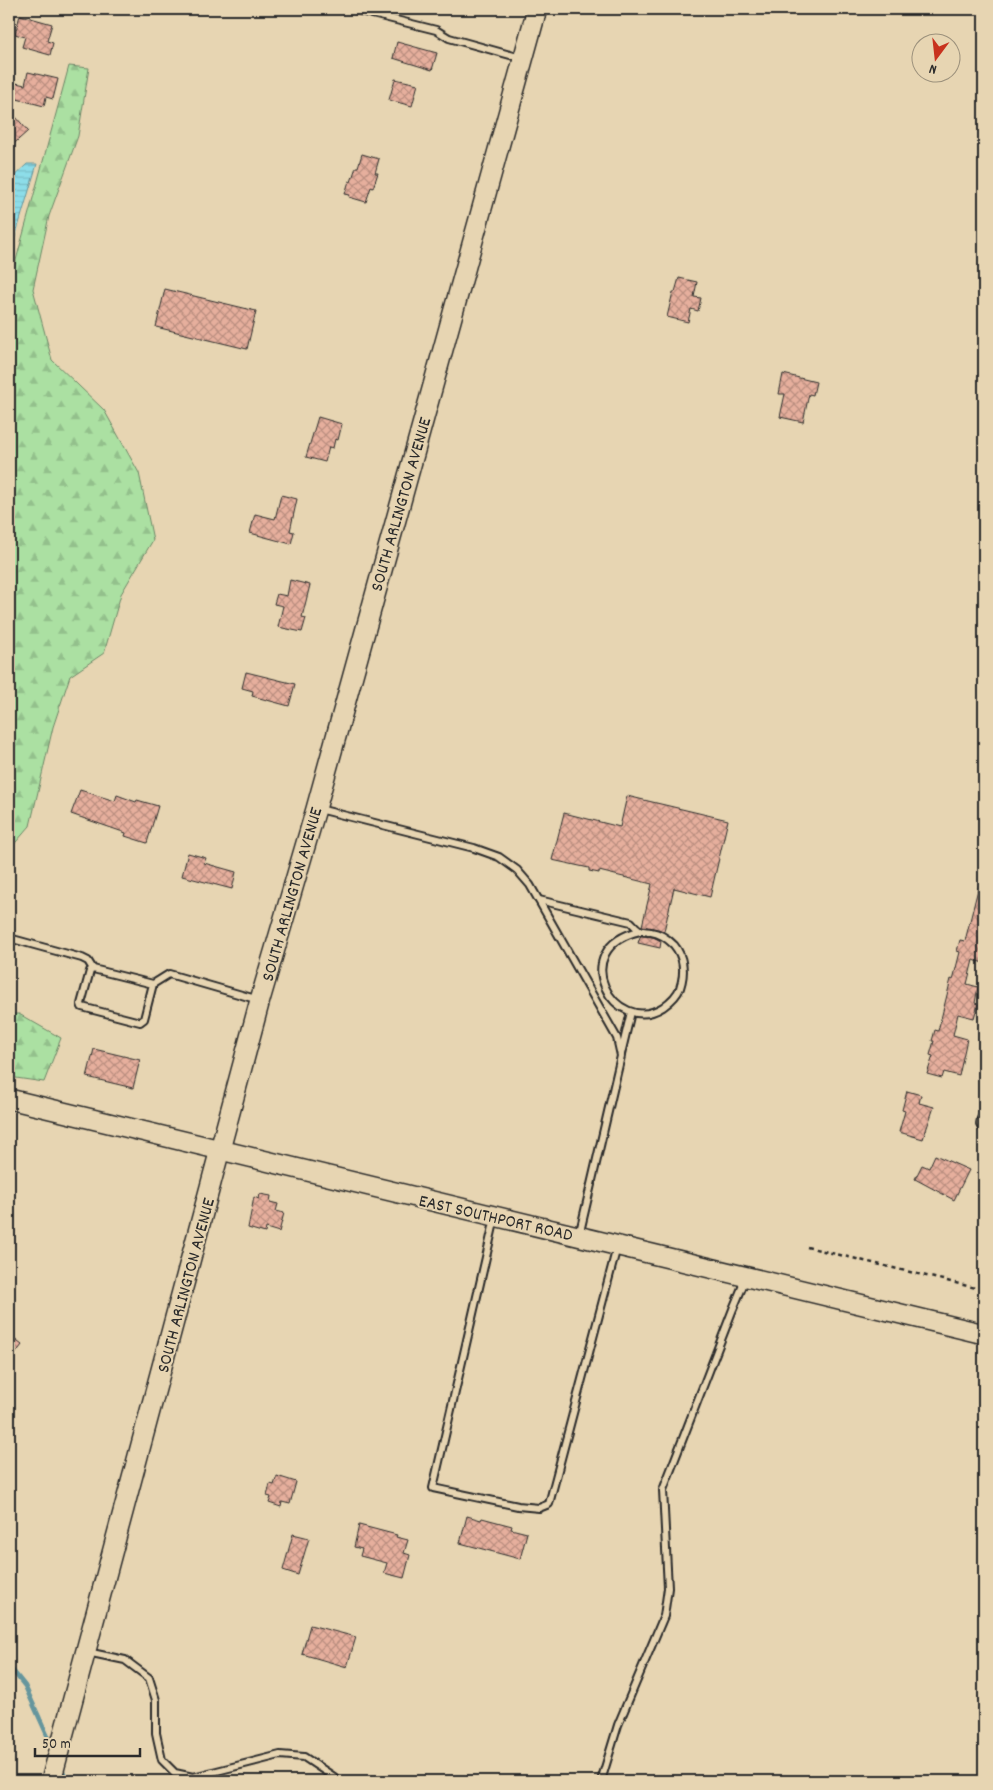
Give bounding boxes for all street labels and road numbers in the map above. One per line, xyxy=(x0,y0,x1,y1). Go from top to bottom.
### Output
street label: SOUTH ARLINGTON AVENUE xyxy=(366,415,439,595)
street label: SOUTH ARLINGTON AVENUE xyxy=(257,805,330,985)
street label: EAST SOUTHPORT ROAD xyxy=(416,1190,575,1249)
street label: SOUTH ARLINGTON AVENUE xyxy=(152,1196,223,1376)

